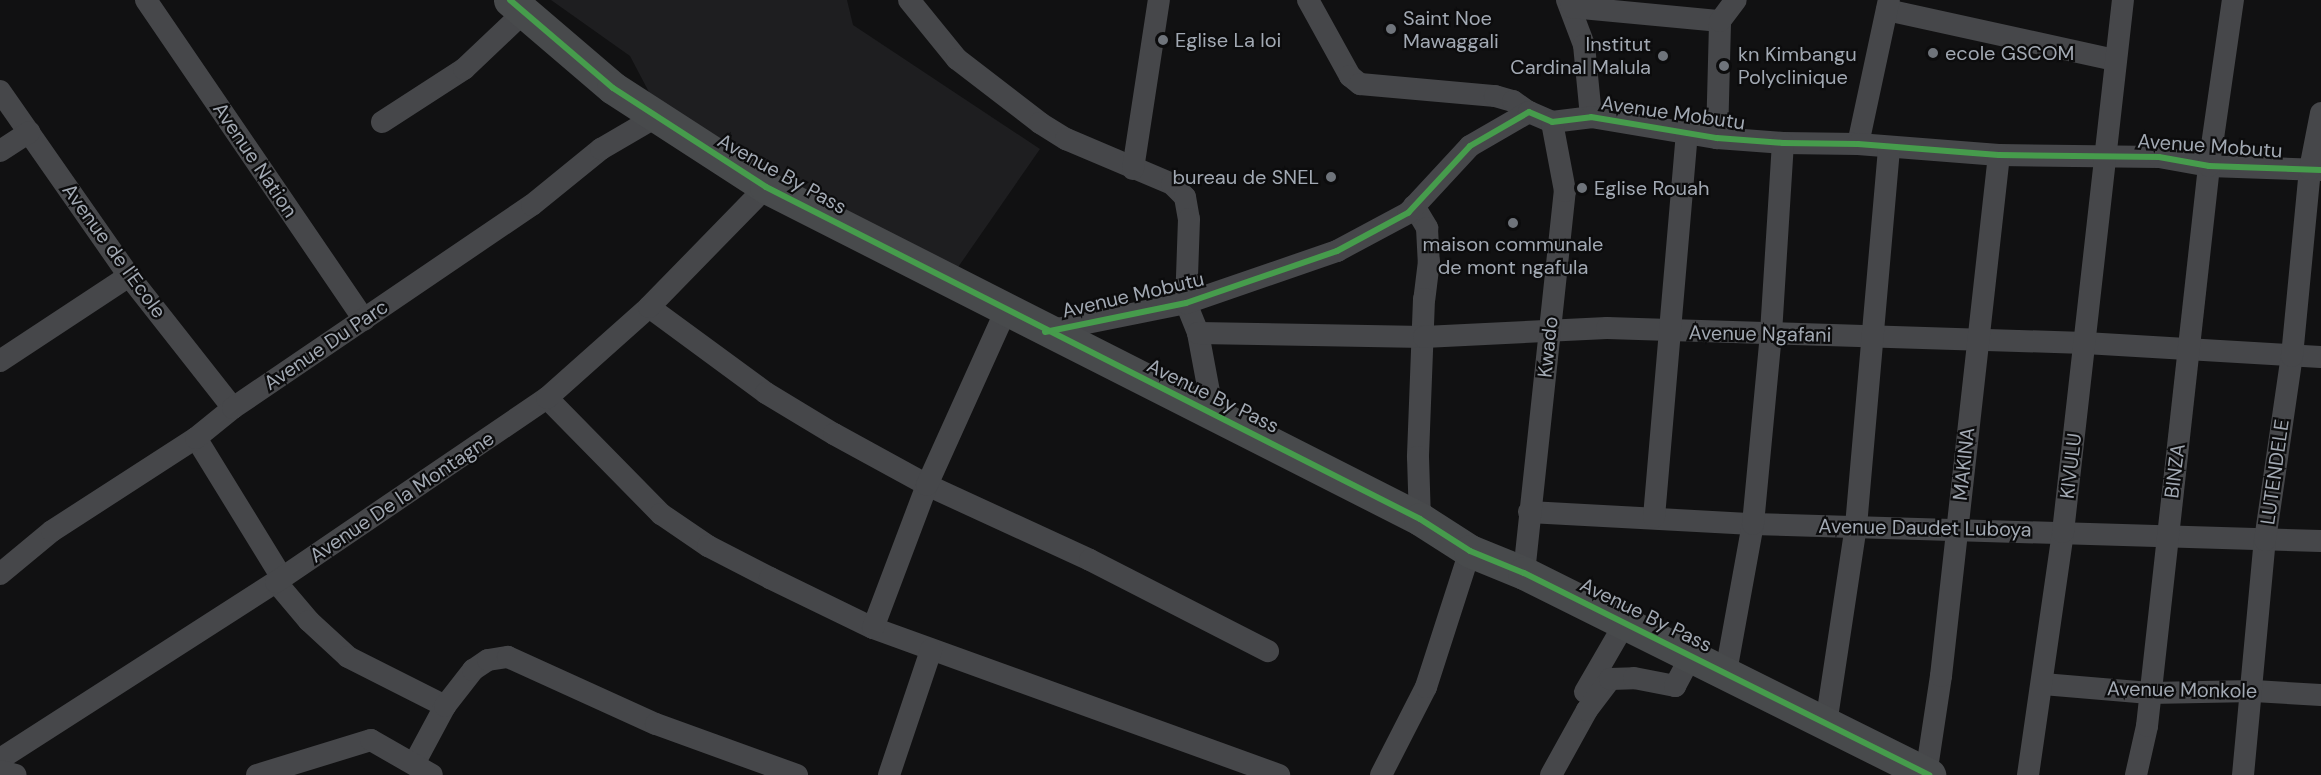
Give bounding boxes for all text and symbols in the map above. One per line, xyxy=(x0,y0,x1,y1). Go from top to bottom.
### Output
place label: Saint Noe Mawaggali xyxy=(1403,6,1499,53)
marker: Saint Noe Mawaggali xyxy=(1384,22,1398,36)
place label: Eglise La loi xyxy=(1175,28,1281,52)
marker: Eglise La loi xyxy=(1156,33,1170,47)
place label: Institut Cardinal Malula xyxy=(1510,33,1651,80)
place label: ecole GSCOM xyxy=(1945,41,2074,65)
place label: kn Kimbangu Polyclinique xyxy=(1738,42,1857,89)
marker: ecole GSCOM xyxy=(1926,46,1940,60)
marker: Institut Cardinal Malula xyxy=(1656,49,1670,63)
marker: kn Kimbangu Polyclinique xyxy=(1715,57,1733,75)
street label: Avenue Mobutu xyxy=(1599,91,1747,135)
street label: Avenue Nation xyxy=(208,98,302,222)
street label: Avenue By Pass xyxy=(713,129,851,219)
street label: Avenue Mobutu xyxy=(2137,129,2283,163)
place label: bureau de SNEL xyxy=(1173,165,1319,189)
marker: bureau de SNEL xyxy=(1324,170,1338,184)
place label: Eglise Rouah xyxy=(1594,176,1709,200)
street label: Avenue de l'Ecole xyxy=(57,179,171,323)
marker: Eglise Rouah xyxy=(1575,181,1589,195)
marker: maison communale de mont ngafula xyxy=(1506,216,1520,230)
place label: maison communale de mont ngafula xyxy=(1423,232,1603,279)
street label: Avenue Mobutu xyxy=(1060,267,1206,323)
street label: Avenue Du Parc xyxy=(259,295,393,395)
street label: Kwado xyxy=(1533,315,1563,379)
street label: Avenue Ngafani xyxy=(1688,321,1832,347)
street label: Avenue By Pass xyxy=(1143,354,1283,438)
street label: LUTENDELE xyxy=(2256,418,2294,526)
street label: Avenue De la Montagne xyxy=(305,426,499,568)
street label: MAKINA xyxy=(1948,426,1980,502)
street label: KIVULU xyxy=(2055,432,2087,500)
street label: BINZA xyxy=(2160,442,2190,500)
street label: Avenue Daudet Luboya xyxy=(1818,514,2032,542)
street label: Avenue By Pass xyxy=(1576,573,1716,657)
street label: Avenue Monkole xyxy=(2107,677,2257,703)

